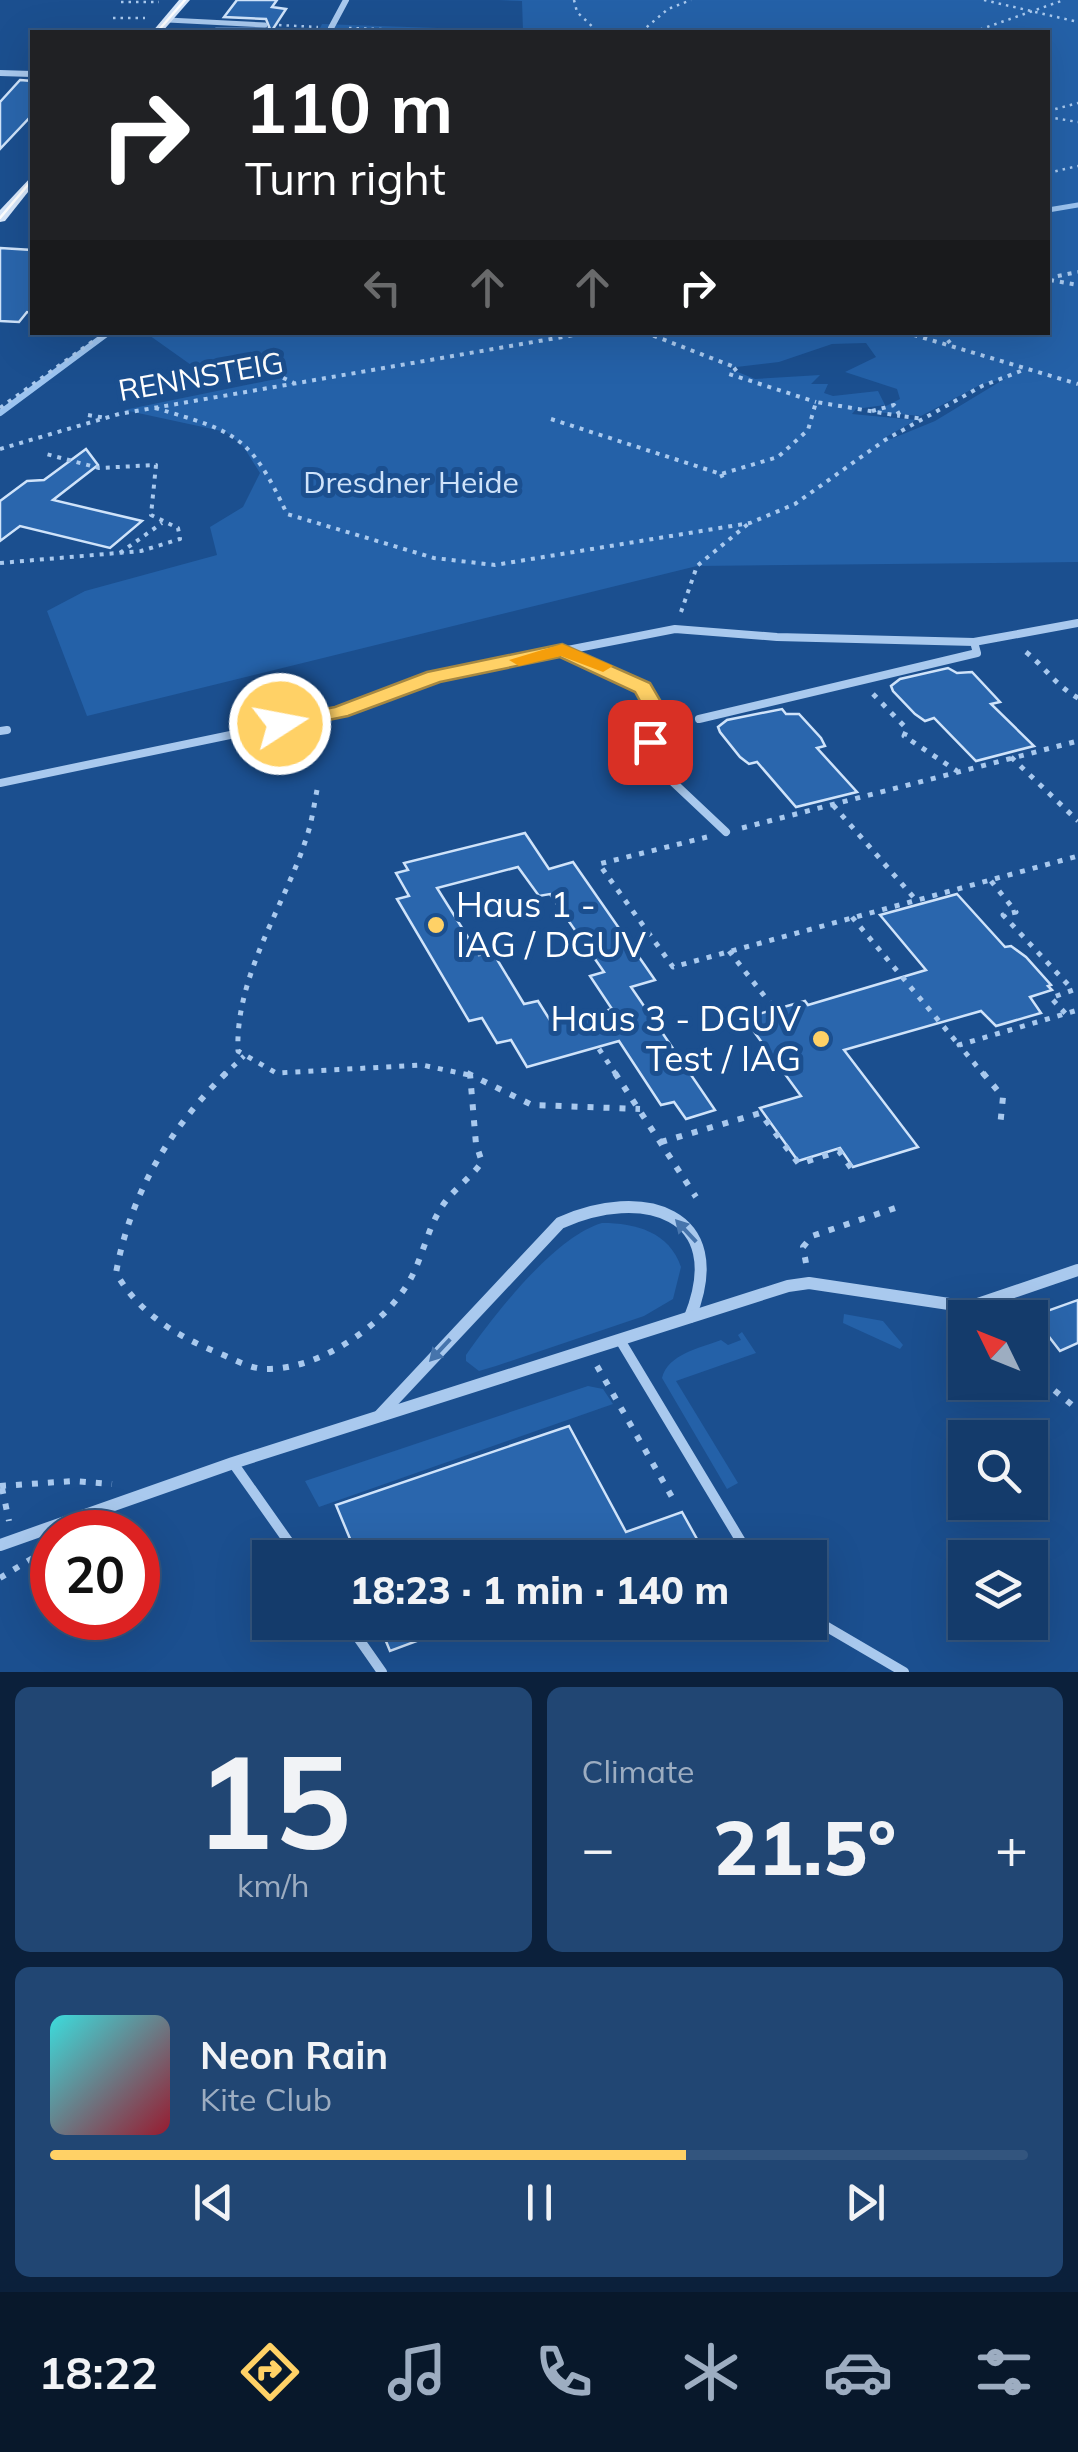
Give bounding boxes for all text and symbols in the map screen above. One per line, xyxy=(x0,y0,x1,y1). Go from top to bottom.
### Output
text: 110 m xyxy=(245,63,453,151)
icon: right xyxy=(80,70,210,200)
text: Turn right xyxy=(245,150,446,206)
icon: left xyxy=(355,260,410,315)
icon: ahead xyxy=(460,260,515,315)
icon: ahead xyxy=(565,260,620,315)
icon: right xyxy=(670,260,725,315)
street label: RENNSTEIG xyxy=(115,343,286,409)
park label: Dresdner Heide xyxy=(303,463,519,501)
position arrow xyxy=(228,672,332,776)
pin xyxy=(608,700,693,785)
icon: arrive xyxy=(623,715,678,770)
place label: Haus 1 - IAG / DGUV xyxy=(456,882,647,966)
marker: Haus 1 - IAG / DGUV xyxy=(425,914,447,936)
place label: Haus 3 - DGUV Test / IAG xyxy=(551,996,802,1080)
marker: Haus 3 - DGUV Test / IAG xyxy=(810,1028,832,1050)
one-way arrow xyxy=(675,1219,698,1243)
north arrow xyxy=(948,1300,1048,1400)
map controls xyxy=(948,1300,1048,1640)
one-way arrow xyxy=(429,1337,452,1361)
button: search xyxy=(948,1420,1048,1520)
speed limit sign: 20 xyxy=(30,1510,160,1640)
button: layers xyxy=(948,1540,1048,1640)
text: 18:23 · 1 min · 140 m xyxy=(350,1566,729,1614)
text: 15 xyxy=(195,1718,351,1882)
text: Climate xyxy=(582,1751,694,1791)
text: 21.5° xyxy=(713,1800,896,1894)
text: − xyxy=(582,1813,615,1882)
text: + xyxy=(995,1813,1028,1882)
text: km/h xyxy=(237,1865,309,1905)
text: Neon Rain xyxy=(200,2031,388,2079)
text: Kite Club xyxy=(200,2079,332,2119)
icon: previous xyxy=(186,2175,241,2230)
icon: pause xyxy=(512,2175,567,2230)
icon: next xyxy=(838,2175,893,2230)
icon: directions xyxy=(235,2337,305,2407)
icon: music xyxy=(382,2337,452,2407)
icon: phone xyxy=(529,2337,599,2407)
icon: climate xyxy=(676,2337,746,2407)
icon: car xyxy=(823,2337,893,2407)
icon: filters xyxy=(969,2337,1039,2407)
text: 18:22 xyxy=(38,2344,158,2400)

